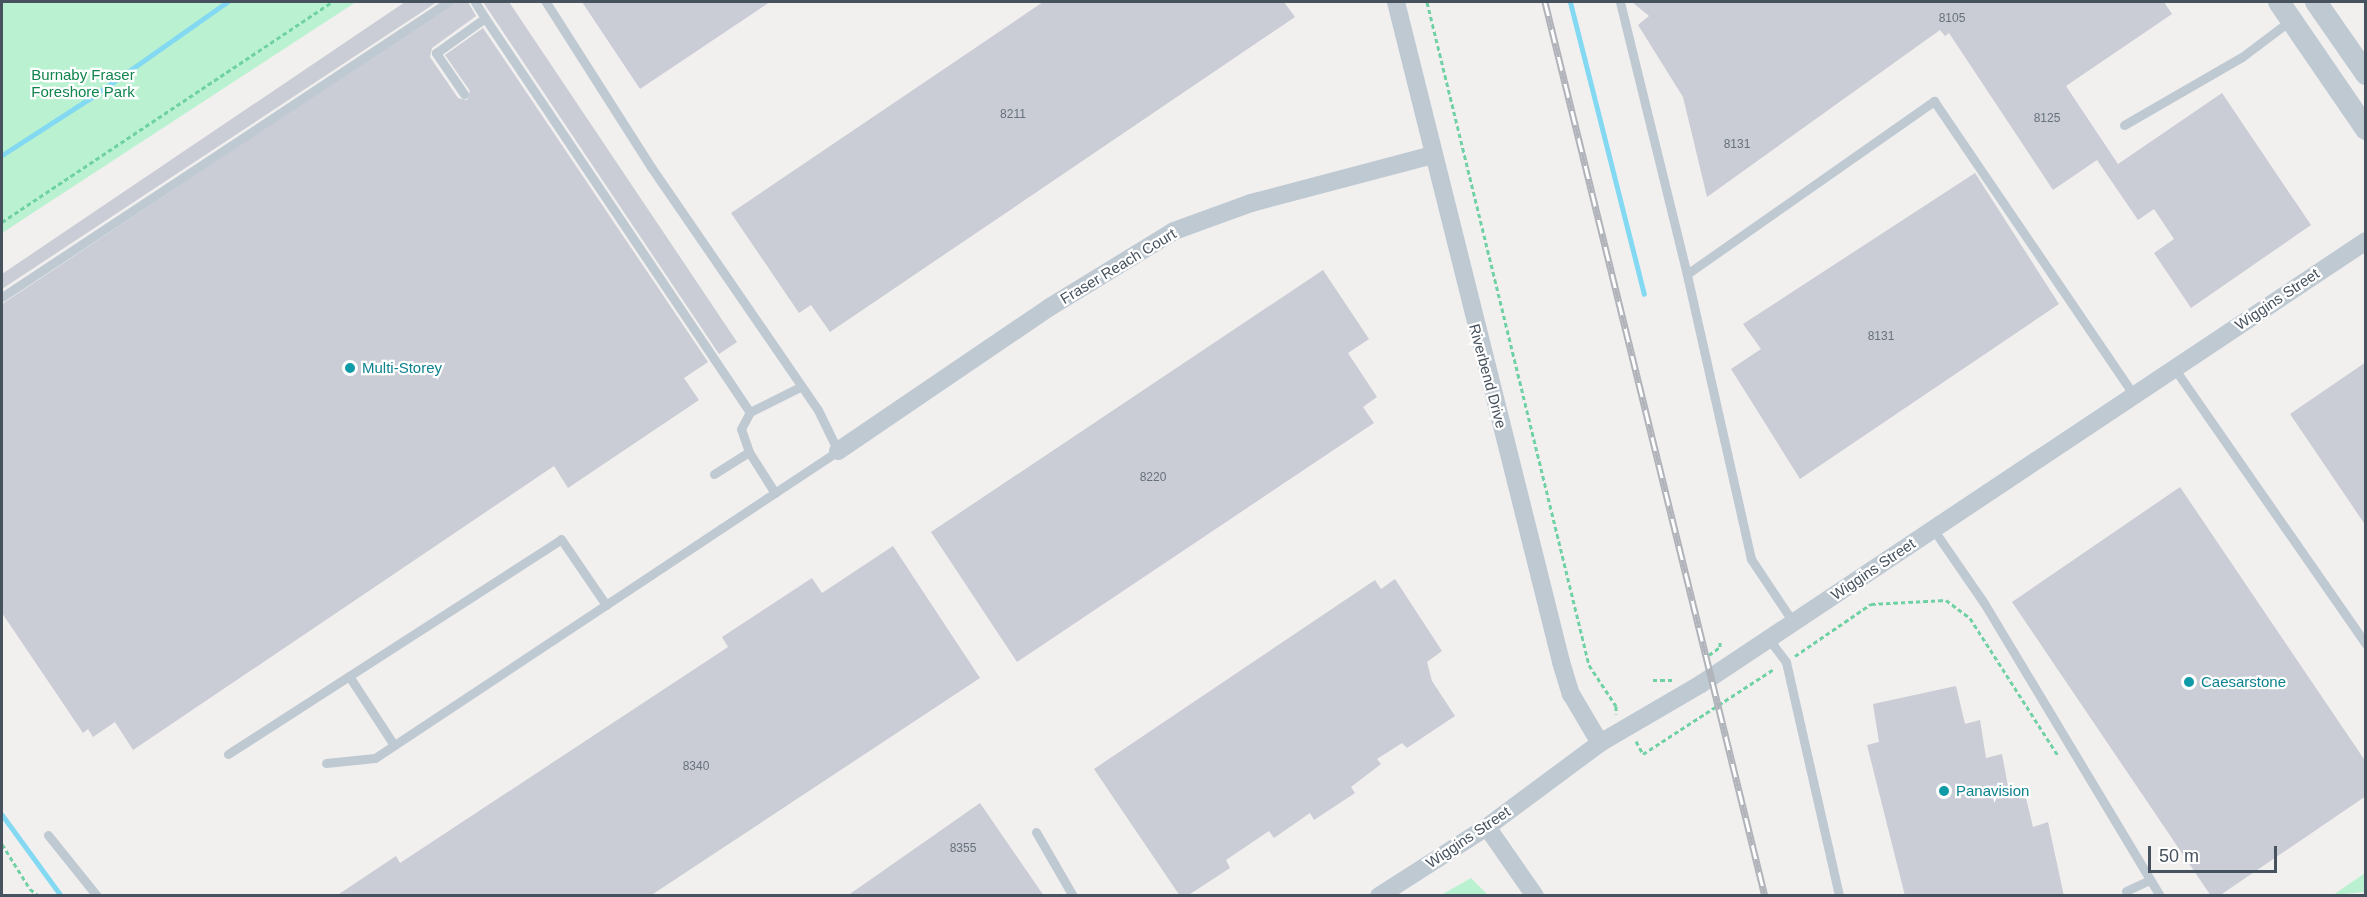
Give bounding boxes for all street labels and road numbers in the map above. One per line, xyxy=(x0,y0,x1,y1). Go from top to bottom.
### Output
street label: Fraser Reach Court xyxy=(1057,224,1179,308)
street label: Wiggins Street xyxy=(2232,264,2322,334)
street label: Riverbend Drive xyxy=(1465,322,1511,430)
street label: Wiggins Street xyxy=(1828,534,1918,604)
street label: Wiggins Street xyxy=(1423,802,1513,872)

